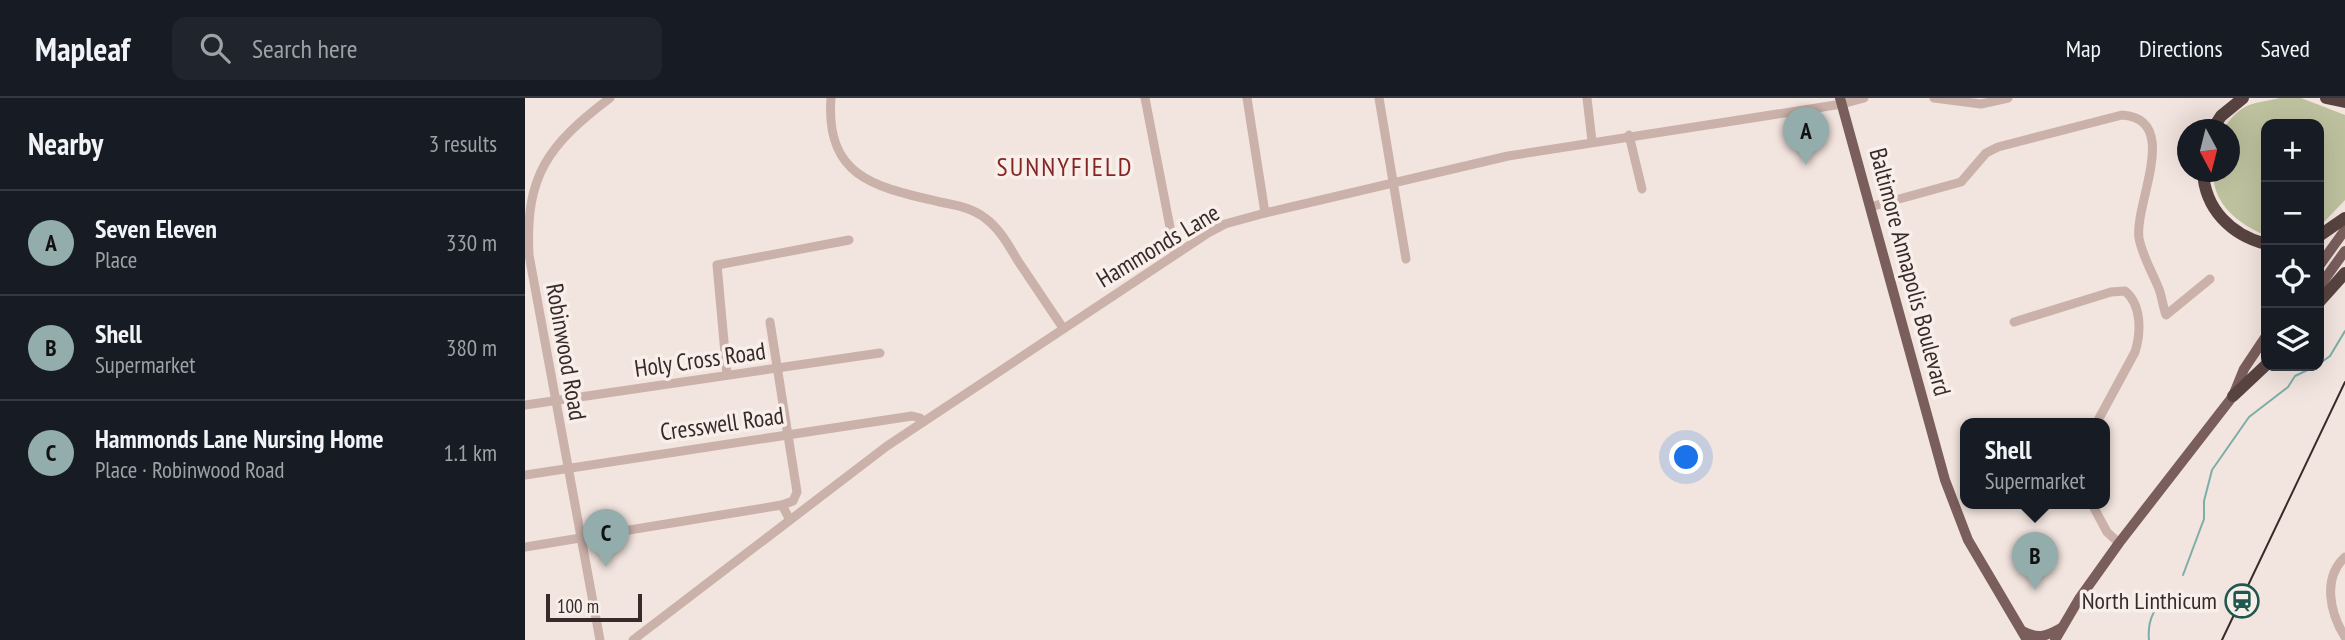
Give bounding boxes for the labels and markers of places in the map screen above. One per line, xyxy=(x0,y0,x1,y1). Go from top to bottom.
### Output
pin: A xyxy=(1783,107,1829,165)
pin: C xyxy=(583,509,629,567)
pin: B xyxy=(2012,532,2058,590)
station icon: North Linthicum xyxy=(2223,582,2261,620)
place label: North Linthicum xyxy=(2082,585,2217,616)

